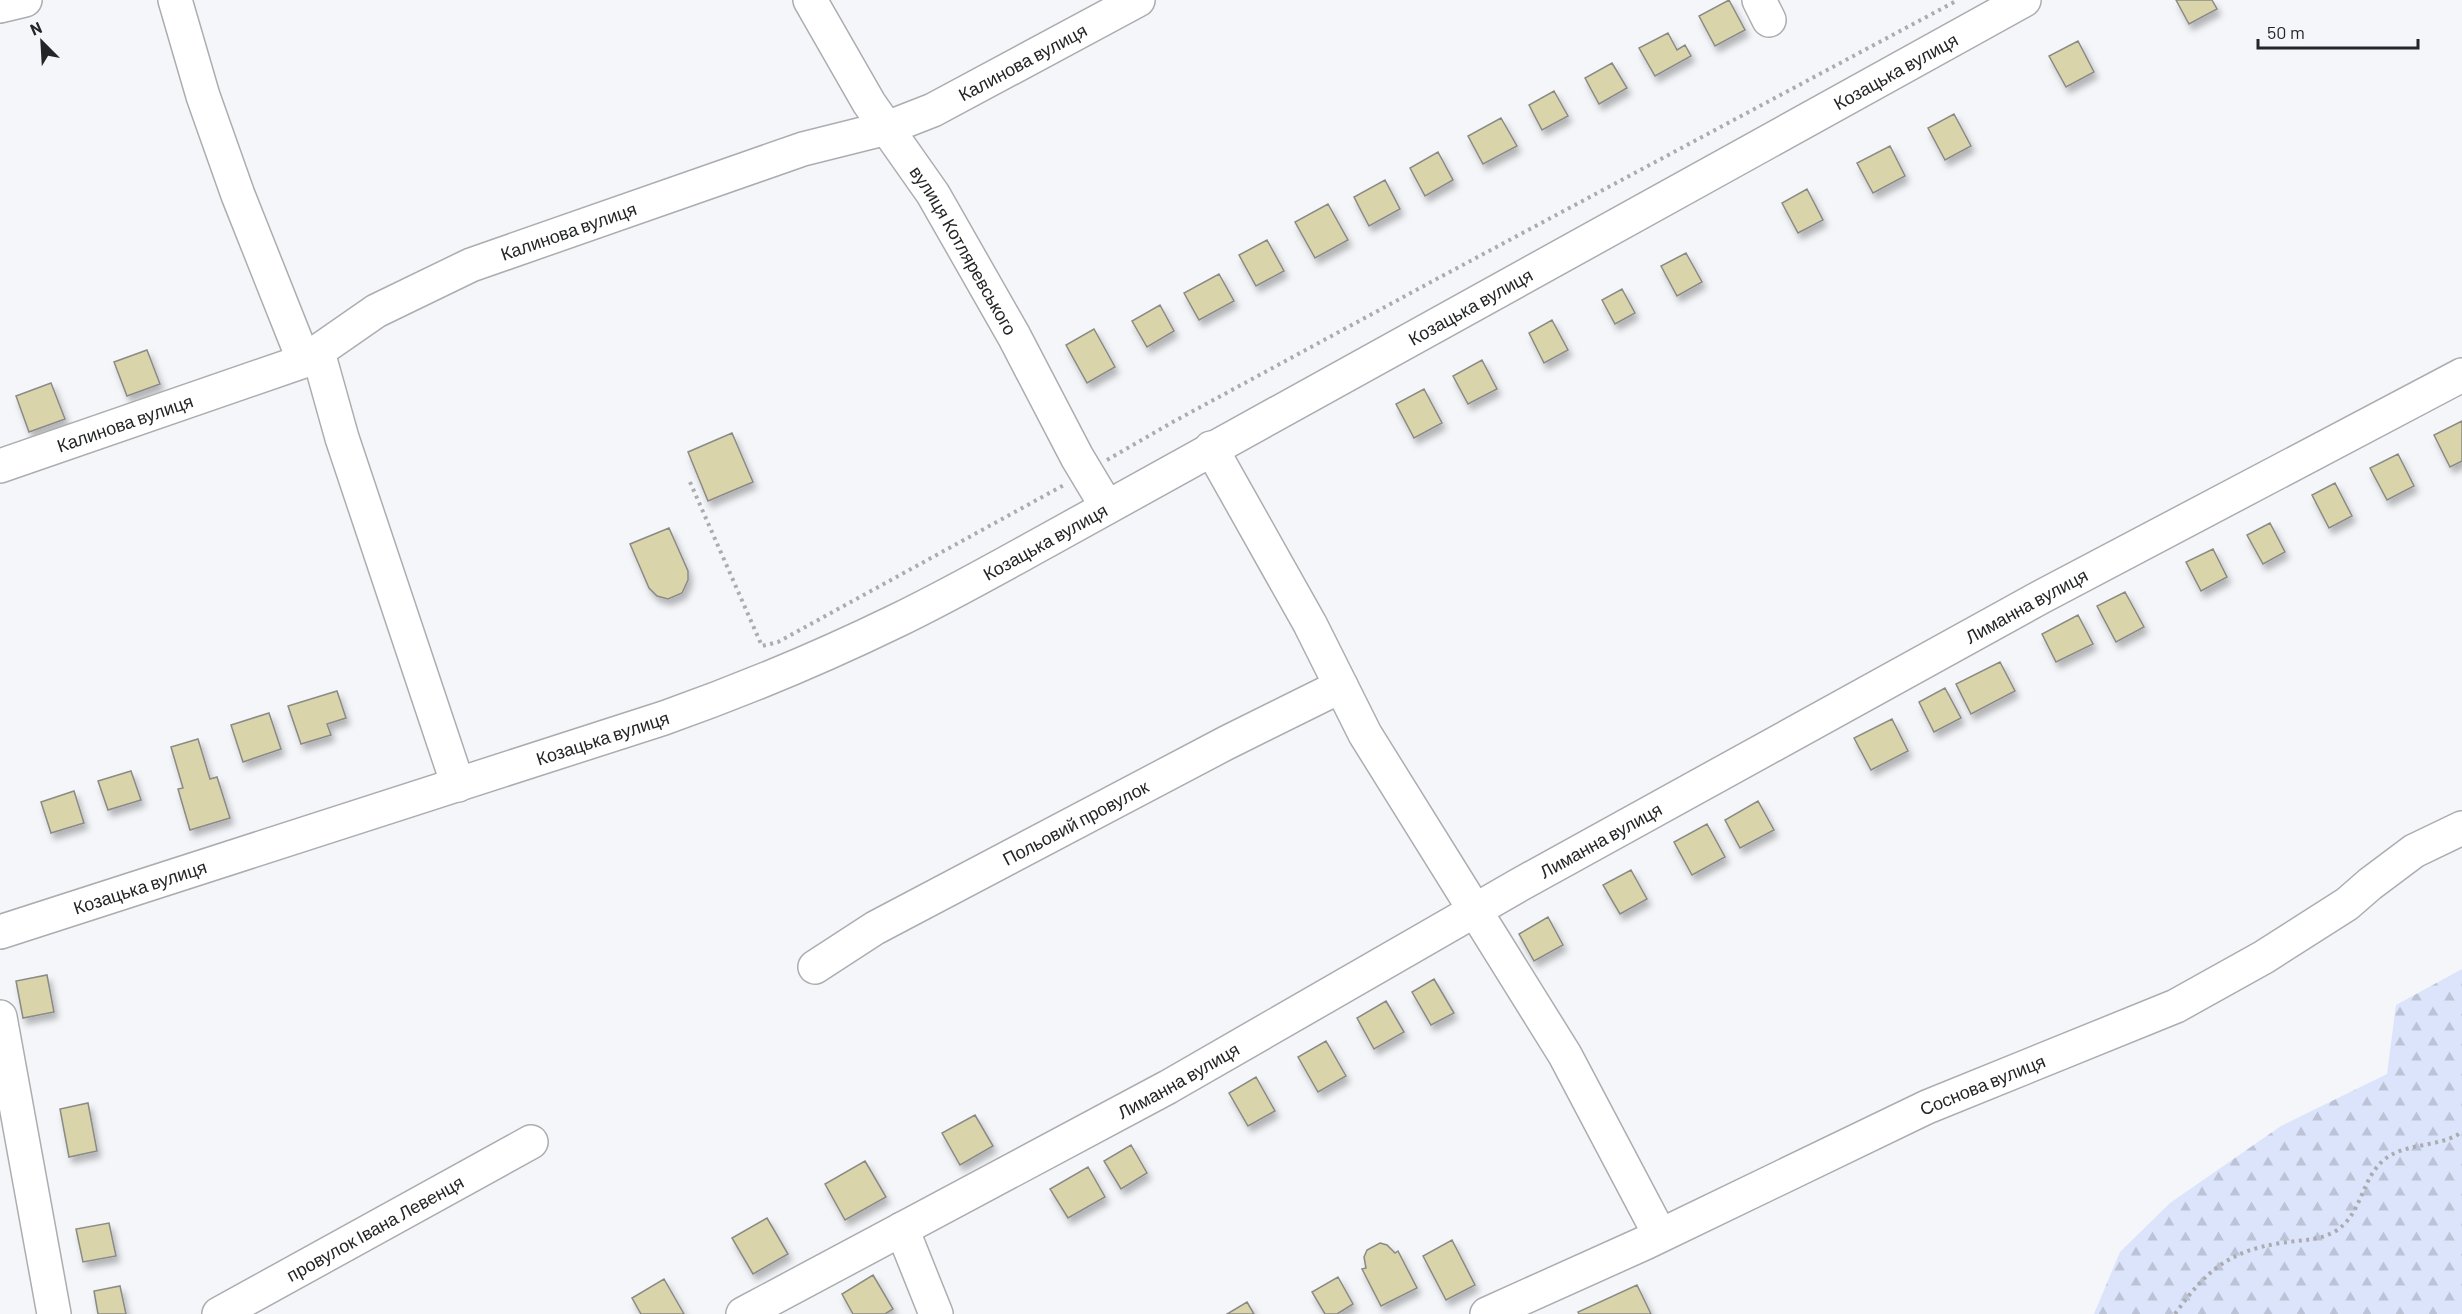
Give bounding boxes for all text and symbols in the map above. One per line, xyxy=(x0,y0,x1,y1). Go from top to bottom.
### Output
north arrow xyxy=(12,12,72,72)
scale bar xyxy=(2258,12,2418,50)
text: N xyxy=(27,17,44,39)
street label: Калинова вулиця xyxy=(954,19,1090,105)
text: 50 m xyxy=(2267,21,2305,43)
street label: Козацька вулиця xyxy=(1829,28,1961,114)
street label: вулиця Котляревського xyxy=(906,161,1022,339)
street label: Калинова вулиця xyxy=(498,197,639,265)
street label: Козацька вулиця xyxy=(1404,263,1536,350)
street label: Калинова вулиця xyxy=(54,389,196,457)
street label: Козацька вулиця xyxy=(979,499,1111,585)
street label: Лиманна вулиця xyxy=(1961,563,2091,648)
street label: Козацька вулиця xyxy=(533,706,672,770)
street label: Польовий провулок xyxy=(999,775,1152,870)
street label: Лиманна вулиця xyxy=(1536,797,1666,883)
street label: Козацька вулиця xyxy=(71,855,209,919)
street label: Лиманна вулиця xyxy=(1113,1037,1243,1123)
street label: Соснова вулиця xyxy=(1916,1049,2048,1120)
street label: провулок Івана Левенця xyxy=(282,1170,467,1286)

